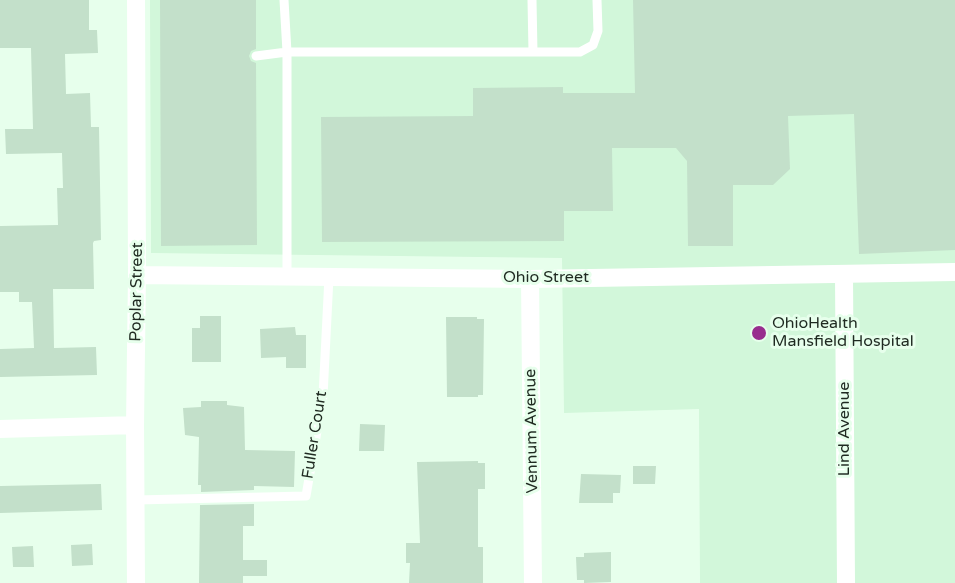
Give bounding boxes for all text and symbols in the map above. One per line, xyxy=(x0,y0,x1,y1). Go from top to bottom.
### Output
street label: Poplar Street xyxy=(127,242,147,342)
street label: Ohio Street xyxy=(503,268,589,288)
place label: OhioHealth Mansfield Hospital xyxy=(772,314,914,352)
marker: OhioHealth Mansfield Hospital xyxy=(750,324,768,342)
street label: Vennum Avenue xyxy=(521,369,543,493)
street label: Lind Avenue xyxy=(835,382,855,476)
street label: Fuller Court xyxy=(299,390,331,480)

